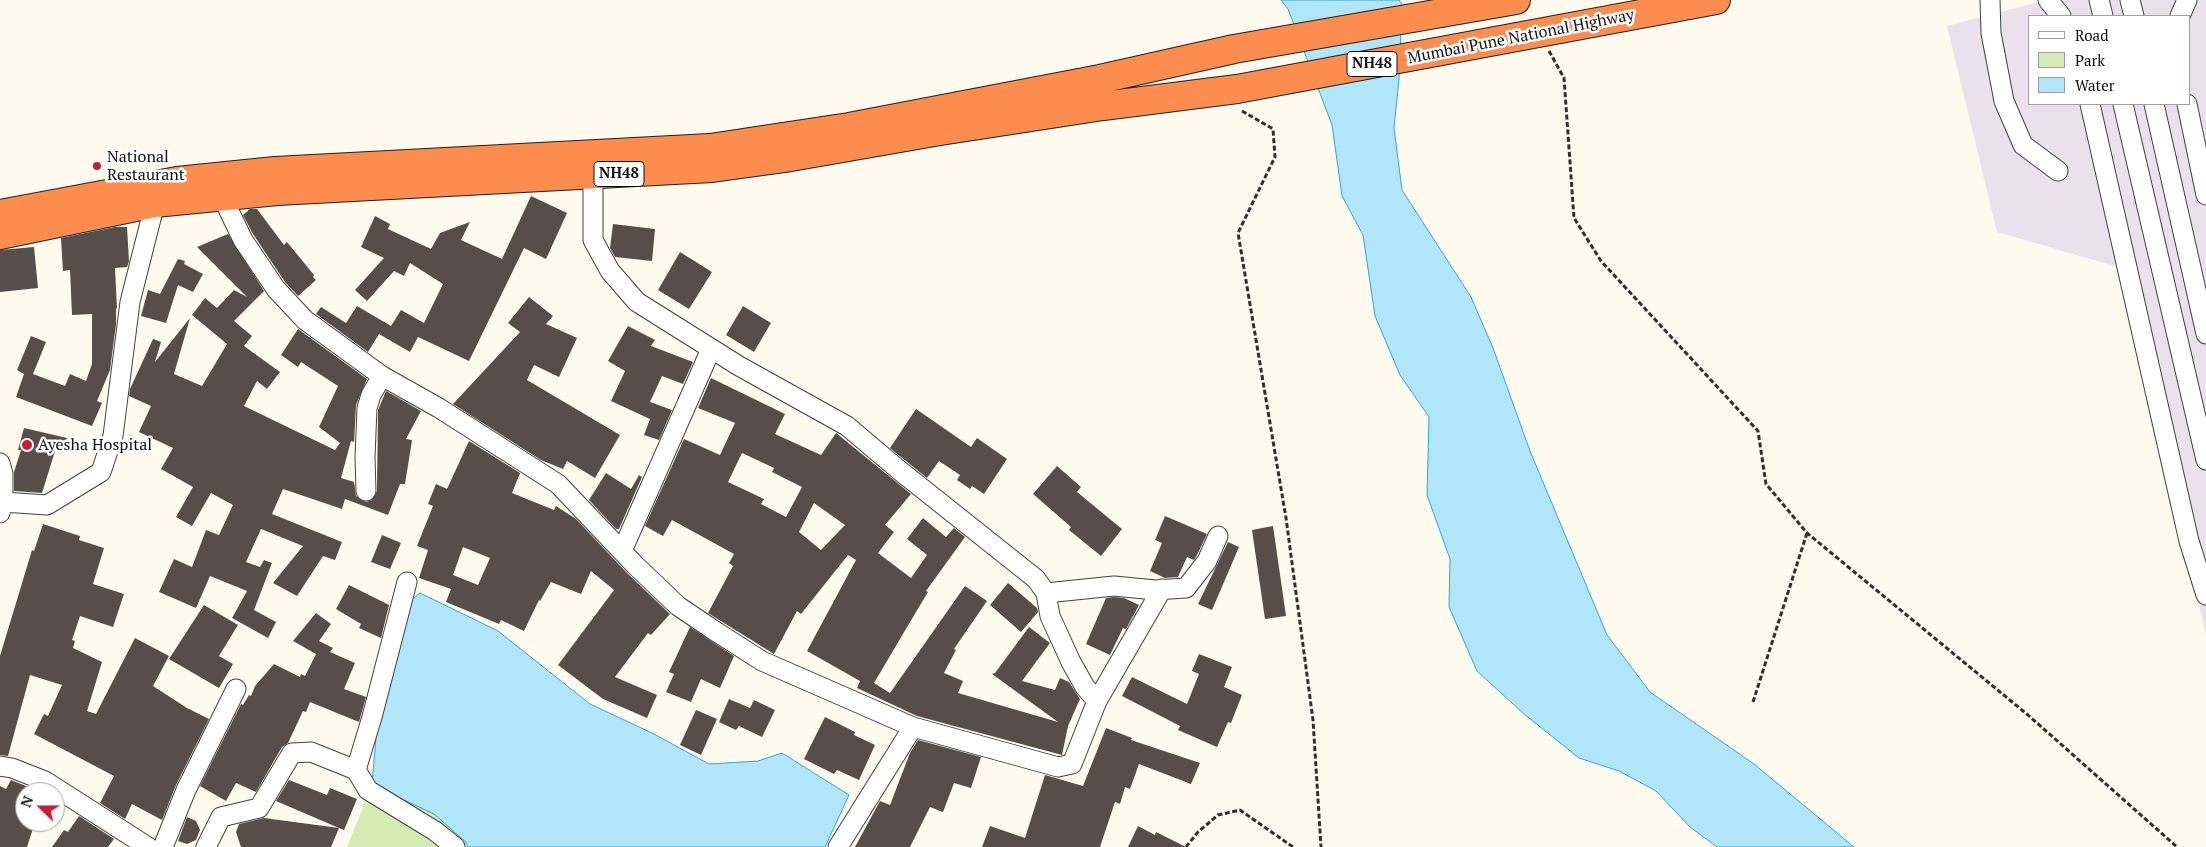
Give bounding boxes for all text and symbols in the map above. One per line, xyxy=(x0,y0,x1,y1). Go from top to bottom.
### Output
street label: Mumbai Pune National Highway xyxy=(1406,6,1636,68)
legend xyxy=(2028,15,2191,105)
text: Road xyxy=(2075,25,2108,45)
text: Park xyxy=(2075,50,2105,70)
road number: NH48 xyxy=(1347,52,1397,76)
text: Water xyxy=(2075,75,2114,95)
place label: National Restaurant xyxy=(107,147,185,185)
marker: National Restaurant xyxy=(91,160,103,172)
road number: NH48 xyxy=(594,162,644,186)
place label: Ayesha Hospital xyxy=(38,435,152,455)
marker: Ayesha Hospital xyxy=(20,438,34,452)
north arrow xyxy=(15,782,65,832)
text: N xyxy=(16,793,37,810)

